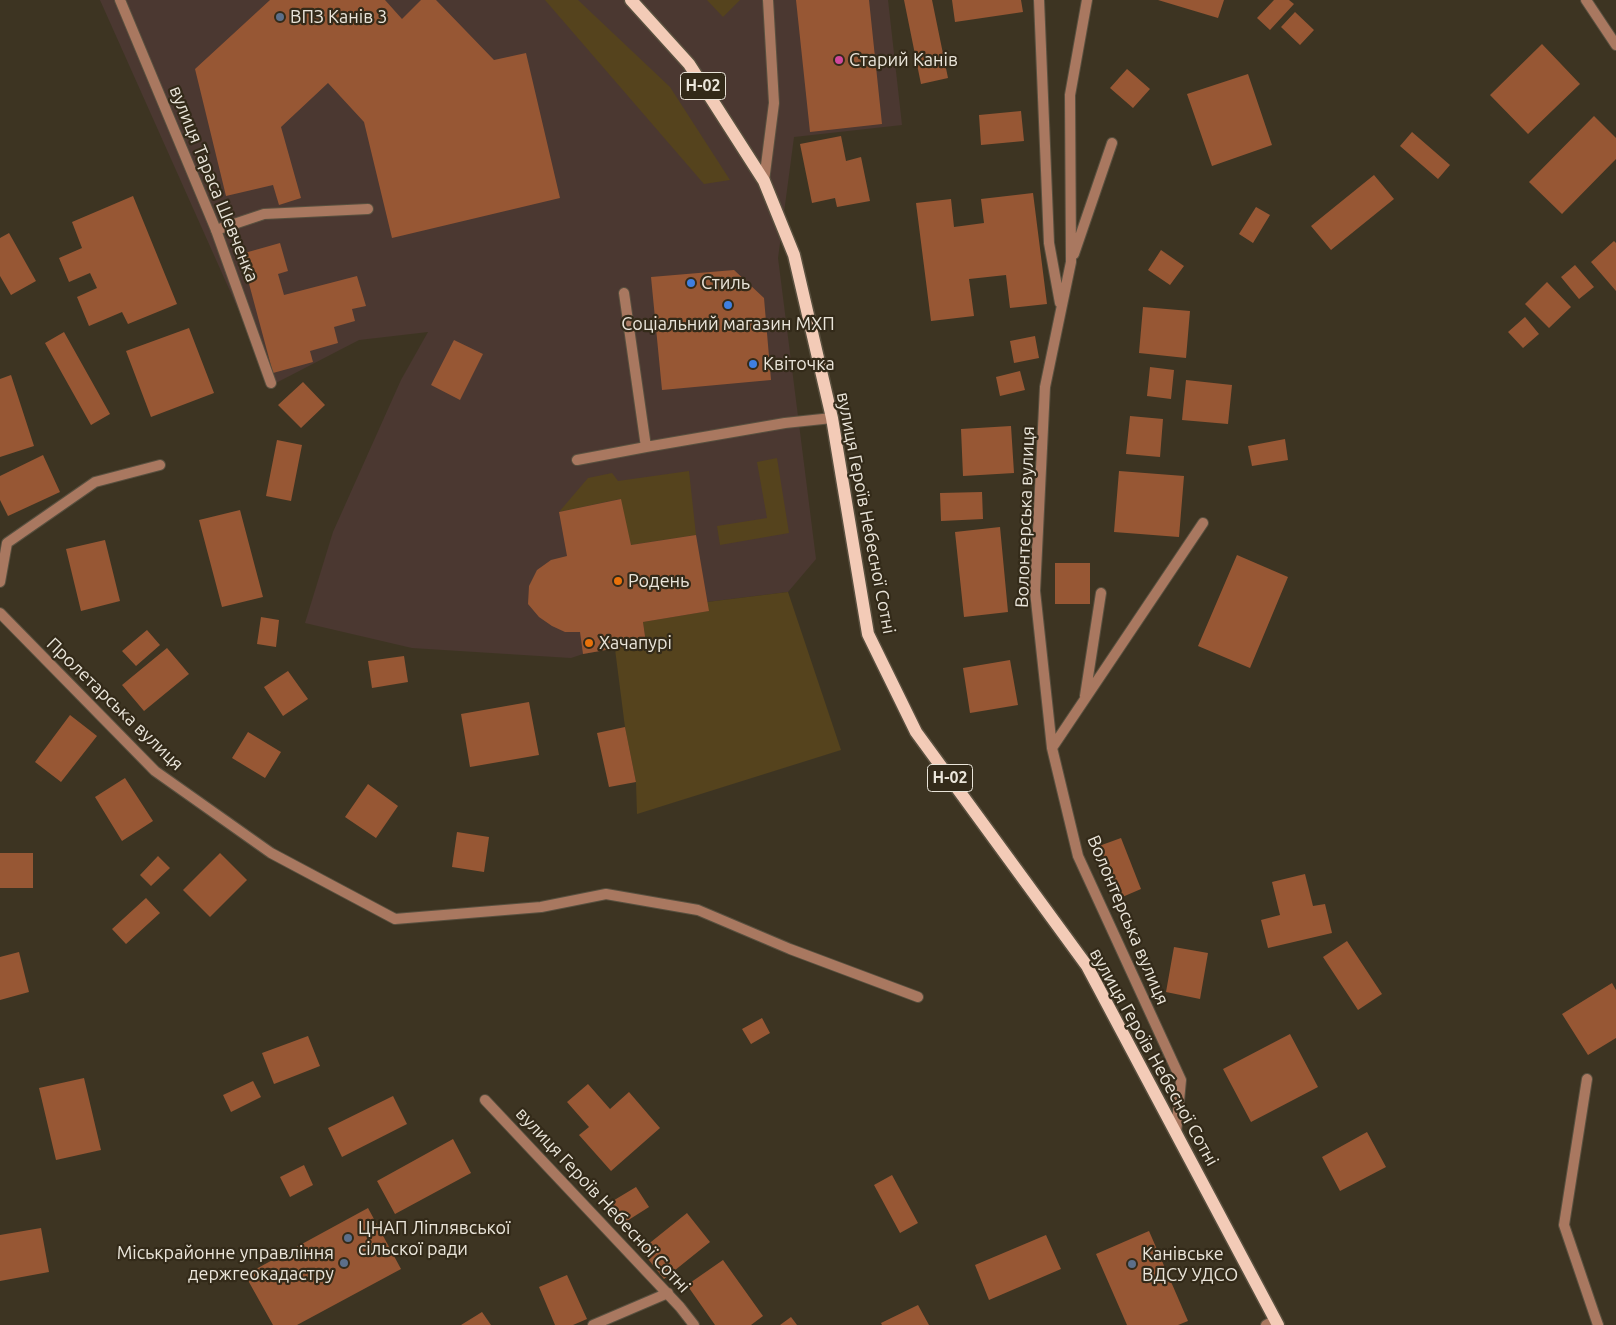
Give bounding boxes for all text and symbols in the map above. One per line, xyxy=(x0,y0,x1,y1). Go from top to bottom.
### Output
place label: ВПЗ Канів 3 xyxy=(290,6,387,28)
marker: ВПЗ Канів 3 xyxy=(274,11,286,23)
place label: Старий Канів xyxy=(849,49,958,71)
marker: Старий Канів xyxy=(833,54,845,66)
road number: Н-02 xyxy=(680,72,726,100)
street label: вулиця Тараса Шевченка xyxy=(165,83,263,285)
place label: Стиль xyxy=(701,272,750,294)
marker: Стиль xyxy=(685,277,697,289)
marker: Соціальний магазин МХП xyxy=(722,299,734,311)
place label: Соціальний магазин МХП xyxy=(621,313,835,335)
place label: Квіточка xyxy=(763,353,835,375)
marker: Квіточка xyxy=(747,358,759,370)
street label: вулиця Героїв Небесної Сотні xyxy=(832,390,900,636)
street label: Волонтерська вулиця xyxy=(1011,426,1039,608)
place label: Родень xyxy=(628,570,689,592)
marker: Родень xyxy=(612,575,624,587)
place label: Хачапурі xyxy=(599,632,672,654)
street label: Пролетарська вулиця xyxy=(42,633,188,775)
marker: Хачапурі xyxy=(583,637,595,649)
road number: Н-02 xyxy=(928,764,972,791)
street label: Волонтерська вулиця xyxy=(1083,832,1173,1008)
street label: вулиця Героїв Небесної Сотні xyxy=(1085,944,1223,1170)
street label: вулиця Героїв Небесної Сотні xyxy=(511,1103,695,1297)
place label: ЦНАП Ліплявської сільскої ради xyxy=(358,1217,510,1260)
marker: ЦНАП Ліплявської сільскої ради xyxy=(342,1232,354,1244)
place label: Міськрайонне управління держгеокадастру xyxy=(117,1242,334,1284)
place label: Канівське ВДСУ УДСО xyxy=(1142,1243,1238,1286)
marker: Міськрайонне управління держгеокадастру xyxy=(338,1257,350,1269)
marker: Канівське ВДСУ УДСО xyxy=(1126,1258,1138,1270)

